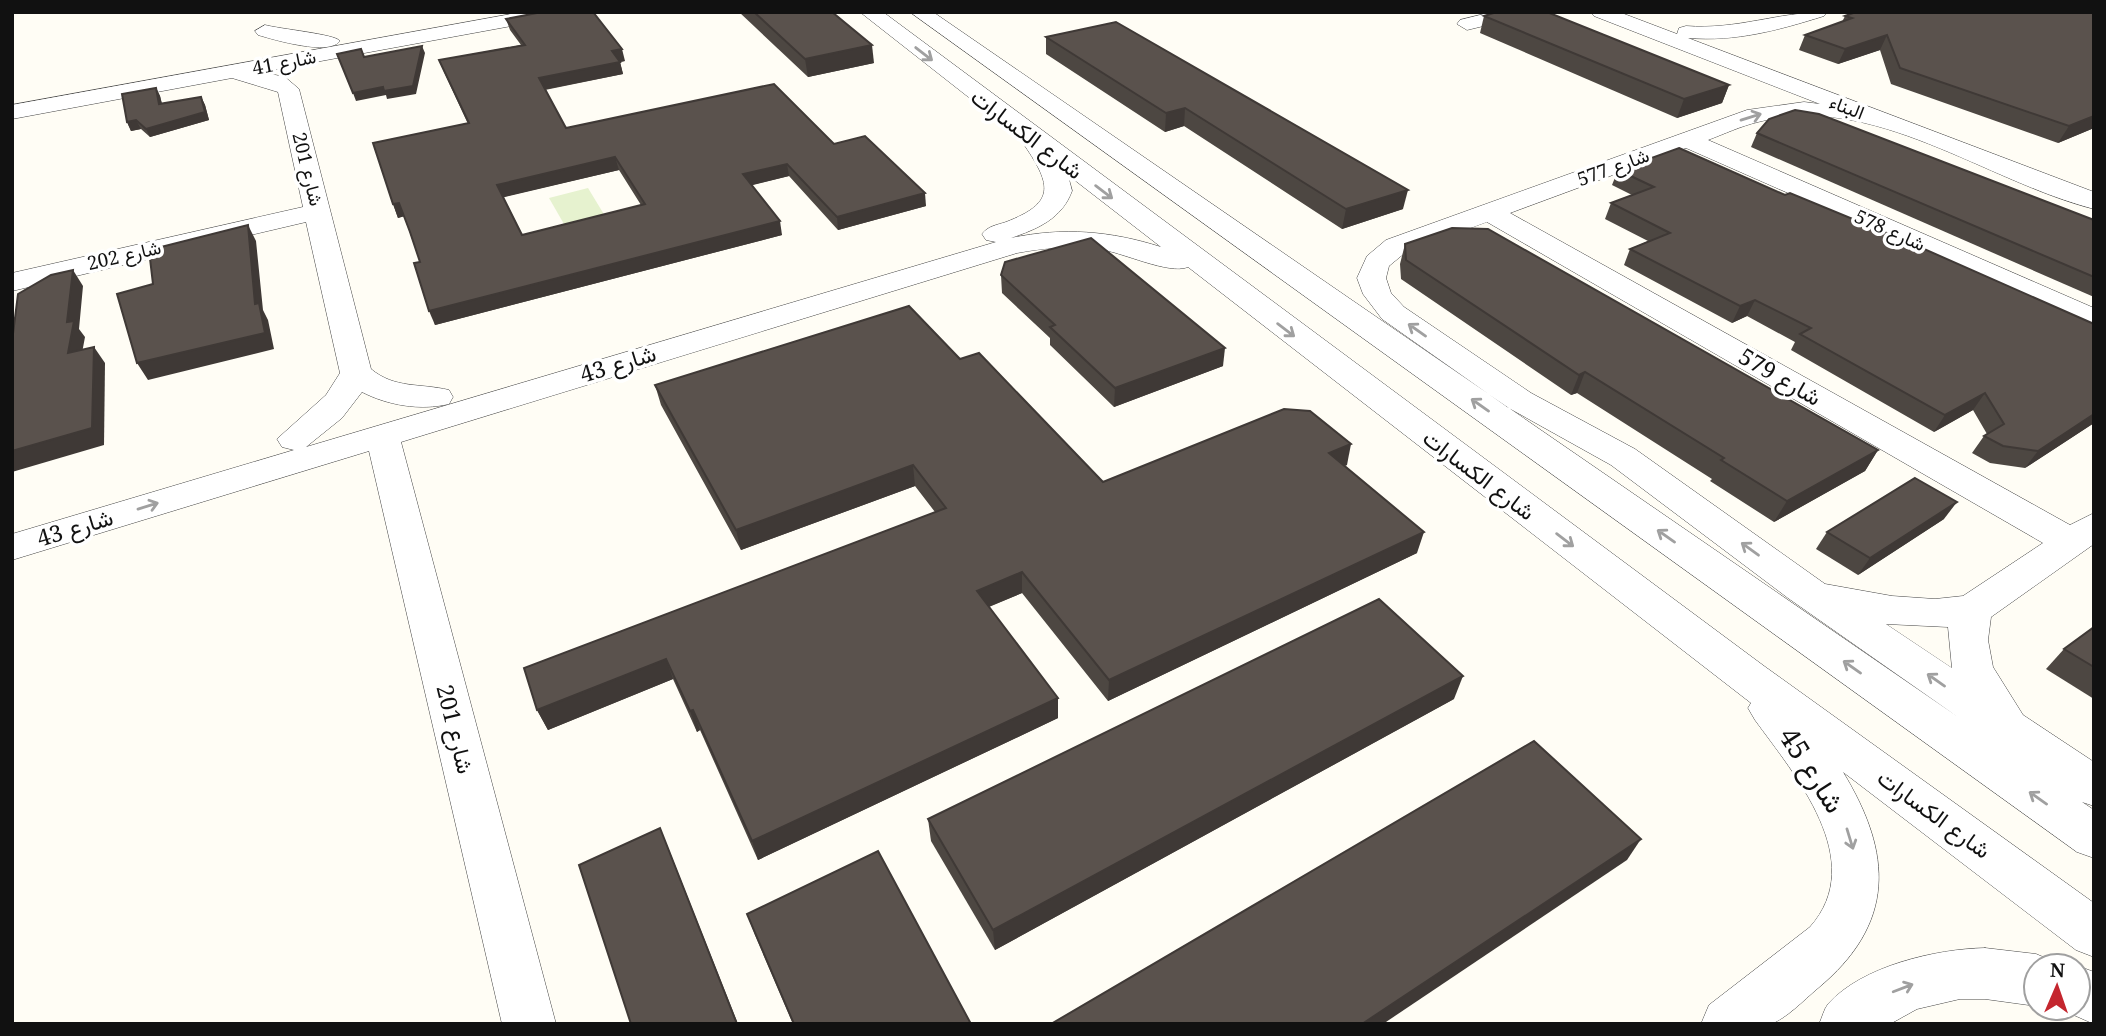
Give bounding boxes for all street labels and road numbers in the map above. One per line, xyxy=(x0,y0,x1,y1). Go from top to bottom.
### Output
street label: شارع 41 xyxy=(250,43,318,81)
street label: شارع الكسارات xyxy=(964,80,1090,187)
street label: البناء xyxy=(1826,88,1868,126)
street label: شارع 201 xyxy=(286,129,330,209)
street label: شارع 577 xyxy=(1573,142,1653,192)
street label: شارع 578 xyxy=(1850,203,1930,257)
street label: شارع 202 xyxy=(85,234,163,276)
street label: شارع 43 xyxy=(576,336,660,391)
street label: شارع 579 xyxy=(1733,340,1828,414)
street label: شارع الكسارات xyxy=(1416,421,1542,528)
street label: شارع 43 xyxy=(33,500,117,555)
street label: شارع 201 xyxy=(428,681,482,777)
street label: شارع 45 xyxy=(1770,719,1855,820)
street label: شارع الكسارات xyxy=(1871,761,1998,866)

